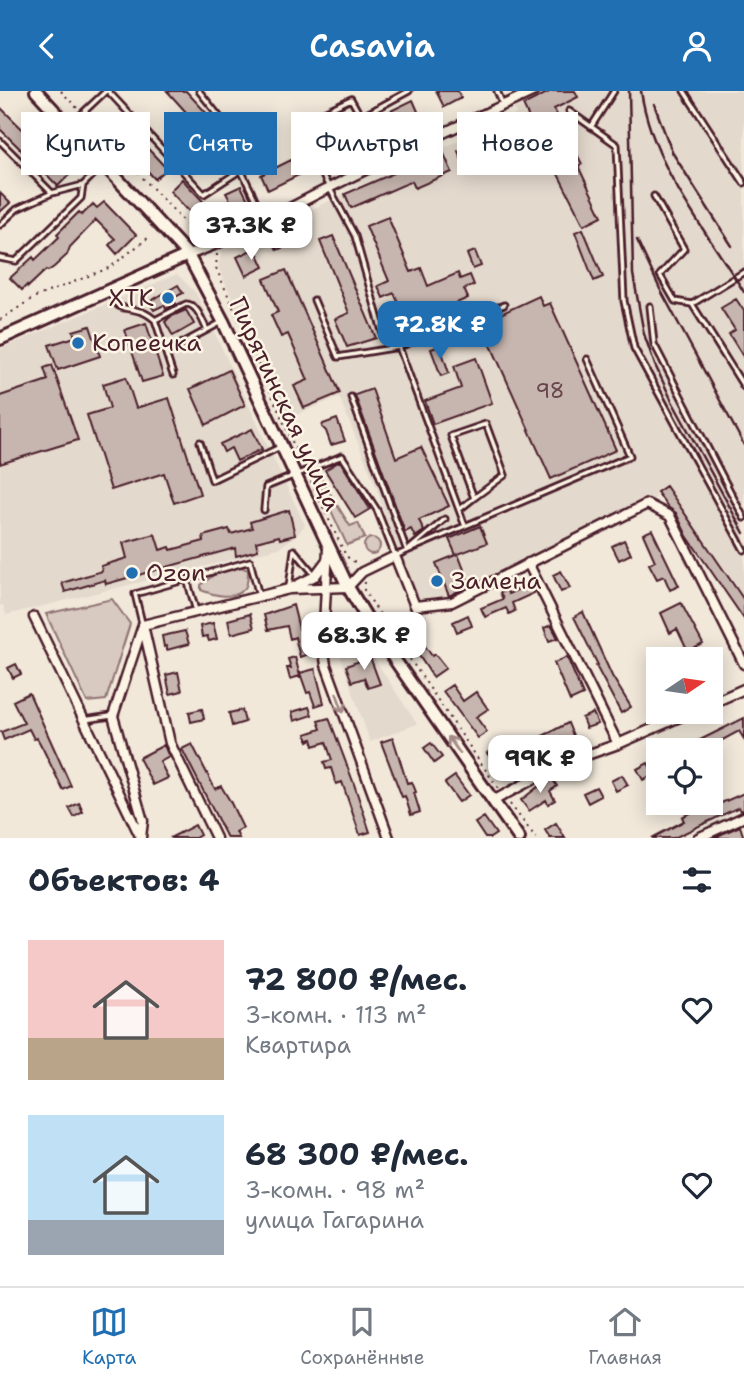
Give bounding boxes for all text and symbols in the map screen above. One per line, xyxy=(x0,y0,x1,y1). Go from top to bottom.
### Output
text: Casavia xyxy=(309,24,435,67)
icon: back xyxy=(28,27,66,65)
icon: person xyxy=(678,27,716,65)
chip: Купить xyxy=(21,112,150,175)
chip: Снять xyxy=(164,112,277,175)
chip: Фильтры xyxy=(291,112,443,175)
chip: Новое xyxy=(457,112,578,175)
pin: 37.3K ₽ xyxy=(186,202,316,262)
text: 37.3K ₽ xyxy=(205,210,297,240)
place label: ХТК xyxy=(109,282,154,314)
marker: ХТК xyxy=(160,290,176,306)
street label: Пирятинская улица xyxy=(222,292,349,516)
pin: 72.8K ₽ xyxy=(375,301,505,361)
text: 72.8K ₽ xyxy=(394,309,486,339)
place label: Копеечка xyxy=(92,327,201,359)
marker: Копеечка xyxy=(70,335,86,351)
house number: 98 xyxy=(535,377,565,405)
place label: Ozon xyxy=(146,557,206,589)
marker: Ozon xyxy=(124,565,140,581)
place label: Замена xyxy=(451,565,541,597)
marker: Замена xyxy=(429,573,445,589)
pin: 68.3K ₽ xyxy=(299,613,429,672)
text: 68.3K ₽ xyxy=(317,620,411,650)
north arrow xyxy=(646,647,723,725)
map controls xyxy=(646,647,723,815)
one-way arrow xyxy=(335,692,347,714)
pin: 99K ₽ xyxy=(491,735,589,795)
one-way arrow xyxy=(447,736,461,755)
button: locate xyxy=(646,738,723,815)
text: 99K ₽ xyxy=(504,743,576,773)
text: Объектов: 4 xyxy=(28,860,220,901)
icon: filters xyxy=(678,861,716,899)
text: 72 800 ₽/мес. xyxy=(245,959,467,1000)
icon: home xyxy=(84,968,168,1052)
icon: heart xyxy=(678,991,716,1029)
text: 3-комн. · 113 m² xyxy=(245,1000,427,1030)
text: Квартира xyxy=(245,1030,351,1060)
text: 68 300 ₽/мес. xyxy=(245,1134,469,1175)
icon: home xyxy=(84,1143,168,1227)
icon: heart xyxy=(678,1166,716,1204)
text: 3-комн. · 98 m² xyxy=(245,1175,425,1205)
text: улица Гагарина xyxy=(245,1205,424,1235)
tab: Карта xyxy=(82,1303,136,1370)
tab: Сохранённые xyxy=(300,1303,424,1370)
tab: Главная xyxy=(588,1303,662,1370)

